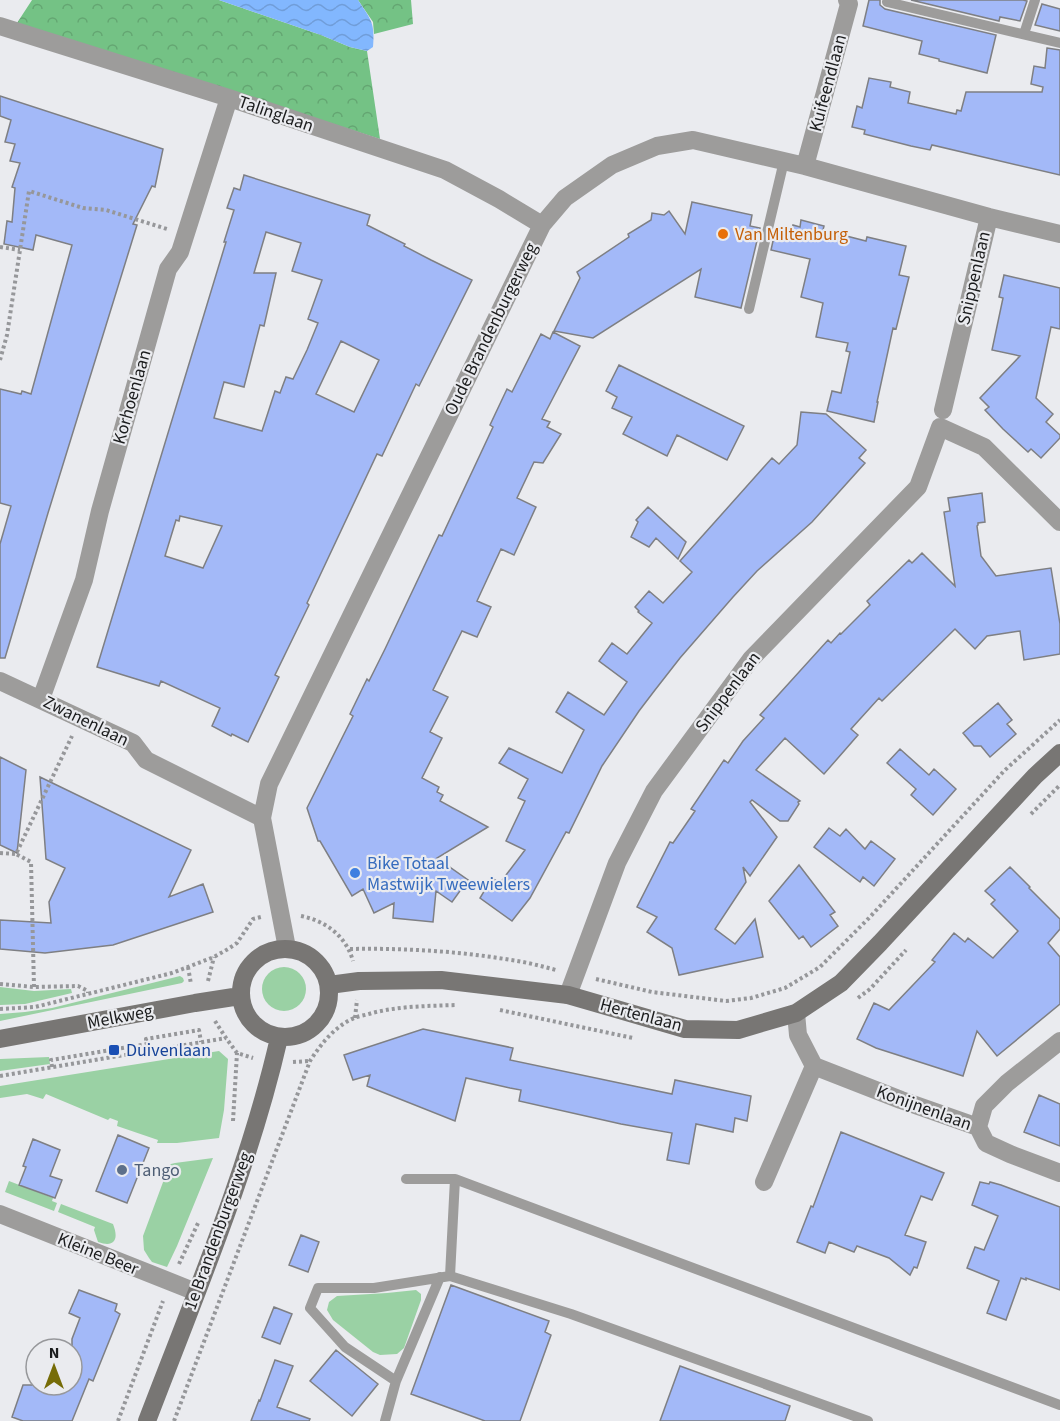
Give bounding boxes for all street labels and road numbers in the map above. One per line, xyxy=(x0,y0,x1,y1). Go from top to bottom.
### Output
street label: Kuifeendlaan xyxy=(803,32,853,134)
street label: Talinglaan xyxy=(235,89,317,139)
street label: Snippenlaan xyxy=(951,229,997,327)
street label: Oude Brandenburgerweg xyxy=(438,238,544,420)
street label: Korhoenlaan xyxy=(107,347,157,447)
street label: Snippenlaan xyxy=(689,646,767,738)
street label: Zwanenlaan xyxy=(39,690,133,752)
street label: Hertenlaan xyxy=(597,992,685,1038)
street label: Melkweg xyxy=(85,998,155,1036)
street label: Konijnenlaan xyxy=(873,1079,975,1137)
street label: 1e Brandenburgerweg xyxy=(178,1149,258,1313)
street label: Kleine Beer xyxy=(54,1226,143,1282)

